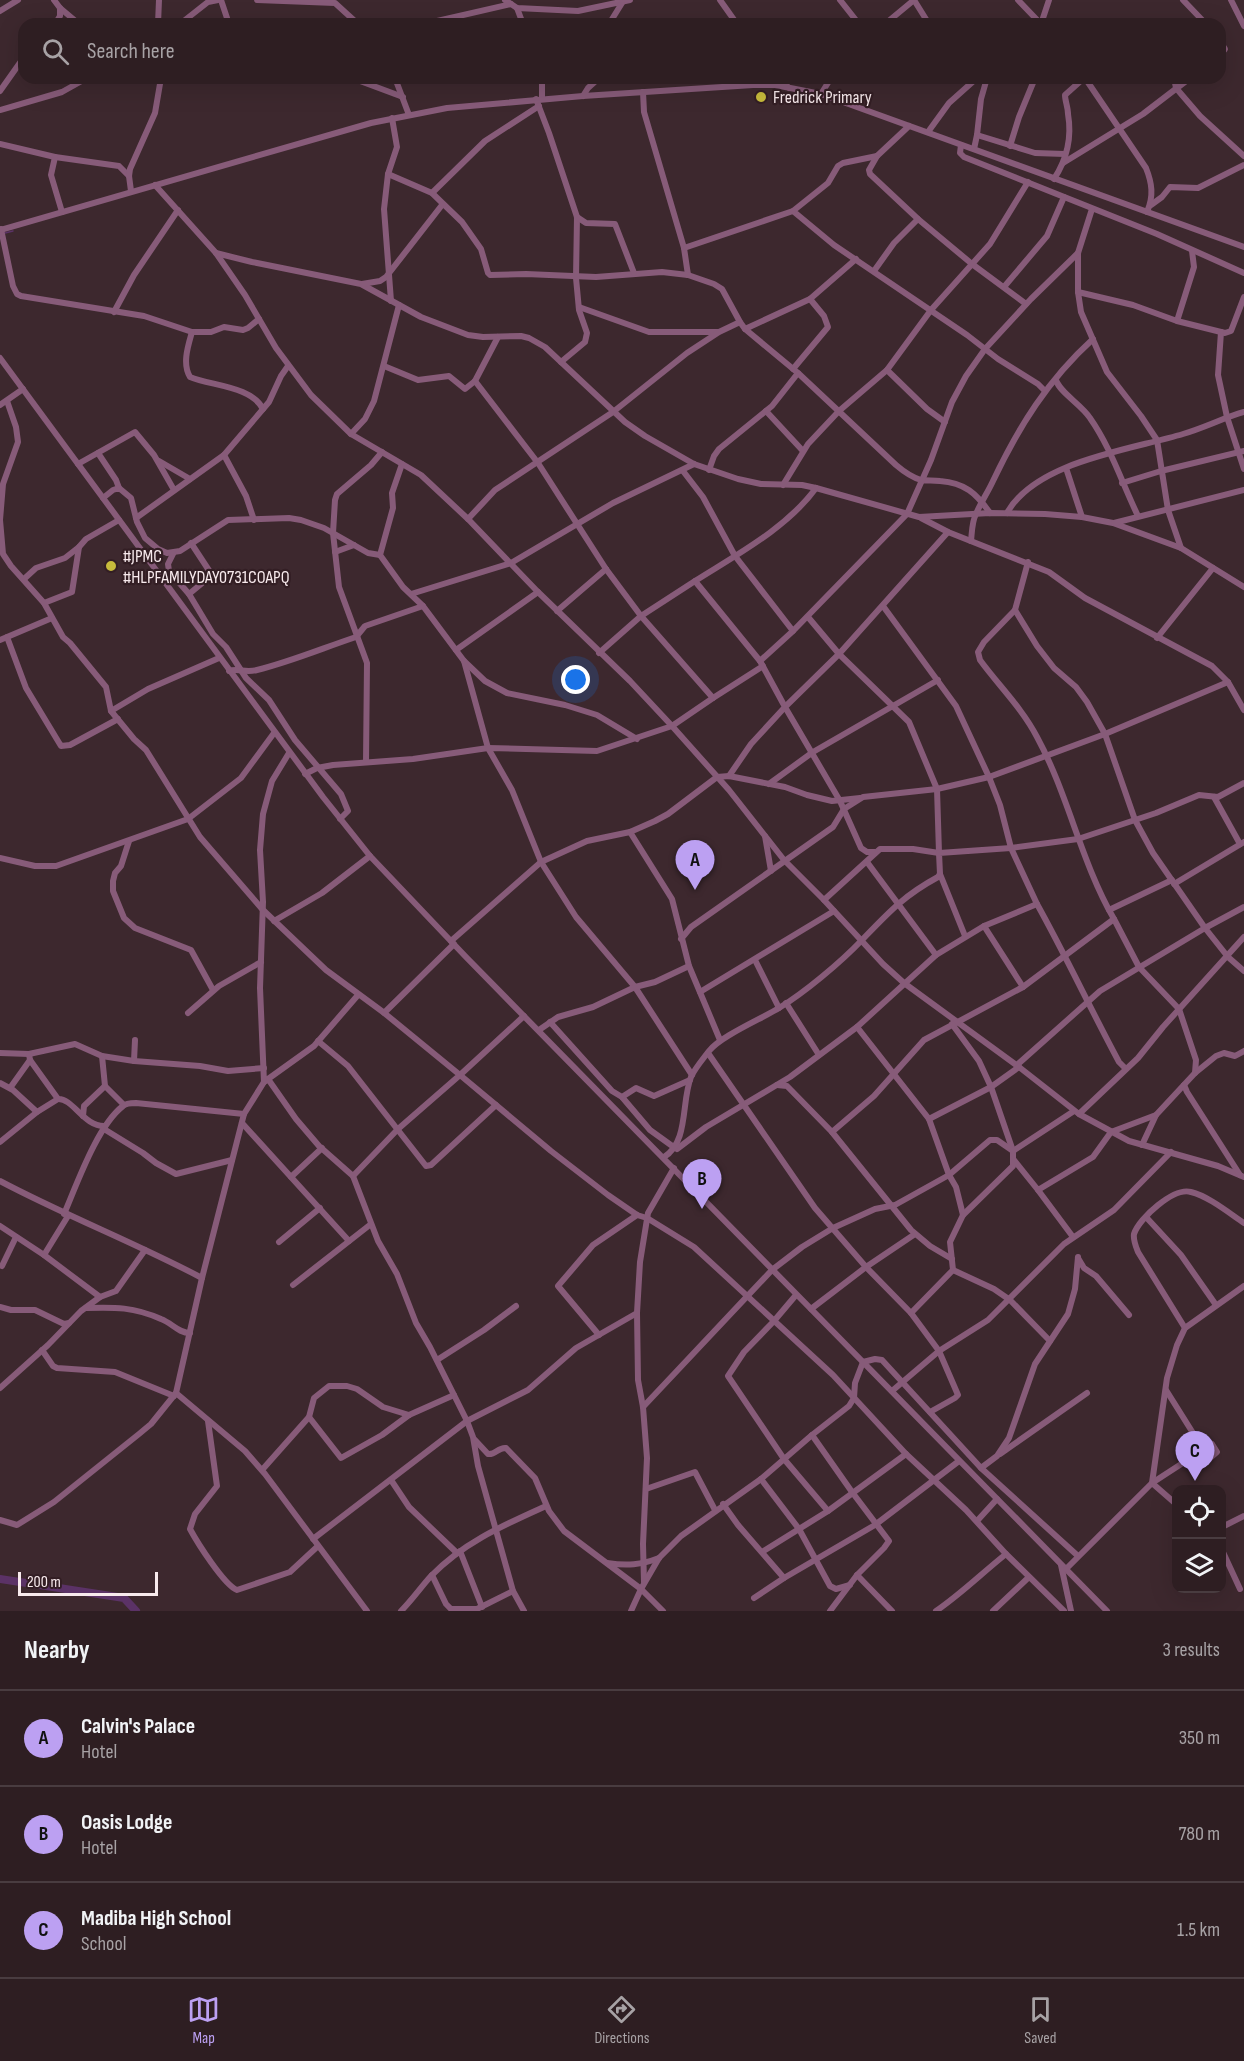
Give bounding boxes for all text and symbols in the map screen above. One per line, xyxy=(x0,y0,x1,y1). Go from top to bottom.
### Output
search box xyxy=(18,18,1226,84)
icon: search xyxy=(39,35,72,68)
text: Search here xyxy=(87,38,174,65)
place label: Fredrick Primary xyxy=(773,87,872,108)
marker: Fredrick Primary xyxy=(754,90,768,104)
place label: #JPMC #HLPFAMILYDAY0731COAPQ xyxy=(123,546,290,588)
marker: #JPMC #HLPFAMILYDAY0731COAPQ xyxy=(104,559,118,573)
your location xyxy=(561,665,590,694)
pin: A xyxy=(676,840,714,890)
pin: B xyxy=(682,1160,722,1209)
pin: C xyxy=(1176,1432,1214,1481)
map controls xyxy=(1172,1485,1226,1593)
button: locate xyxy=(1172,1485,1226,1539)
button: layers xyxy=(1172,1539,1226,1593)
scale bar xyxy=(18,1569,158,1596)
text: 200 m xyxy=(27,1573,61,1592)
text: Nearby xyxy=(24,1635,90,1666)
text: 3 results xyxy=(1163,1638,1220,1662)
text: Calvin's Palace xyxy=(81,1713,195,1740)
text: A xyxy=(39,1726,48,1750)
text: 350 m xyxy=(1179,1726,1220,1750)
text: Hotel xyxy=(81,1740,117,1764)
text: Oasis Lodge xyxy=(81,1809,172,1836)
text: B xyxy=(39,1822,48,1846)
text: 780 m xyxy=(1178,1822,1220,1846)
text: Hotel xyxy=(81,1836,117,1860)
text: Madiba High School xyxy=(81,1905,231,1932)
text: C xyxy=(38,1918,49,1942)
text: 1.5 km xyxy=(1177,1918,1220,1942)
text: School xyxy=(81,1932,126,1956)
tab: Map xyxy=(187,1993,220,2048)
tab: Directions xyxy=(594,1993,650,2048)
tab: Saved xyxy=(1024,1993,1057,2048)

